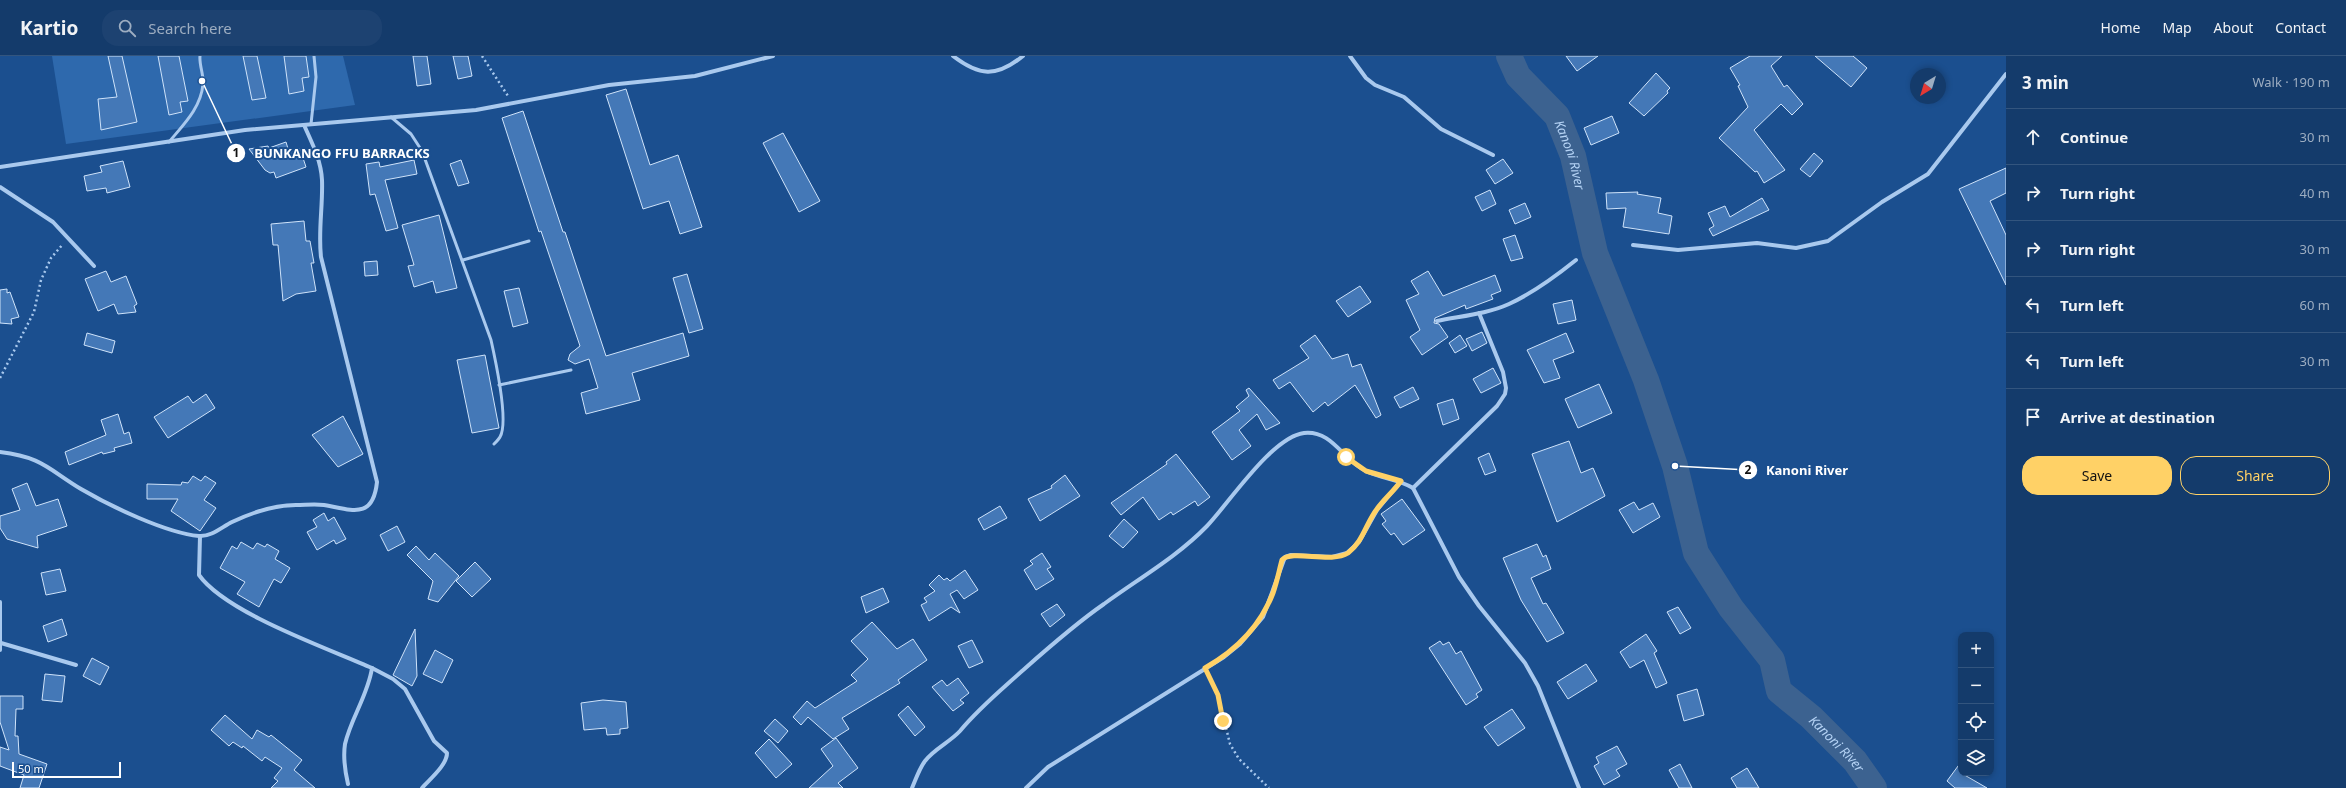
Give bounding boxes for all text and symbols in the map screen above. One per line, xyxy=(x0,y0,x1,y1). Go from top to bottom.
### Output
search box xyxy=(102,10,382,46)
text: Kartio xyxy=(20,15,78,41)
icon: search xyxy=(116,17,138,39)
text: Search here xyxy=(148,18,232,38)
text: Home xyxy=(2101,18,2140,37)
text: Map xyxy=(2162,18,2192,37)
text: About xyxy=(2214,18,2253,37)
text: Contact xyxy=(2275,18,2326,37)
north arrow xyxy=(1910,68,1946,104)
text: 3 min xyxy=(2022,71,2069,94)
text: Walk · 190 m xyxy=(2252,73,2330,91)
water label: Kanoni River xyxy=(1550,117,1590,192)
icon: ahead xyxy=(2022,126,2044,148)
text: Continue xyxy=(2060,127,2128,147)
text: 30 m xyxy=(2300,128,2330,146)
callout: BUNKANGO FFU BARRACKS xyxy=(226,141,438,166)
text: 1 xyxy=(233,144,239,161)
text: BUNKANGO FFU BARRACKS xyxy=(254,144,430,162)
icon: right xyxy=(2022,182,2044,204)
text: Turn right xyxy=(2060,183,2135,203)
text: 40 m xyxy=(2300,184,2330,202)
icon: right xyxy=(2022,238,2044,260)
text: Turn right xyxy=(2060,239,2135,259)
text: 30 m xyxy=(2300,240,2330,258)
icon: left xyxy=(2022,294,2044,316)
text: Turn left xyxy=(2060,295,2124,315)
text: 60 m xyxy=(2300,296,2330,314)
icon: left xyxy=(2022,350,2044,372)
text: Turn left xyxy=(2060,351,2124,371)
text: 30 m xyxy=(2300,352,2330,370)
icon: arrive xyxy=(2022,406,2044,428)
text: Arrive at destination xyxy=(2060,407,2215,427)
route start xyxy=(1337,448,1355,466)
button: Save xyxy=(2022,456,2172,495)
button: Share xyxy=(2180,456,2330,495)
callout: Kanoni River xyxy=(1738,458,1856,483)
text: 2 xyxy=(1745,461,1752,478)
text: Kanoni River xyxy=(1766,461,1848,479)
map controls xyxy=(1958,632,1994,776)
button: + xyxy=(1958,632,1994,668)
button: − xyxy=(1958,668,1994,704)
button: locate xyxy=(1958,704,1994,740)
water label: Kanoni River xyxy=(1805,711,1869,776)
route end xyxy=(1214,712,1232,730)
button: layers xyxy=(1958,740,1994,776)
scale bar xyxy=(12,760,121,779)
text: 50 m xyxy=(18,761,44,776)

